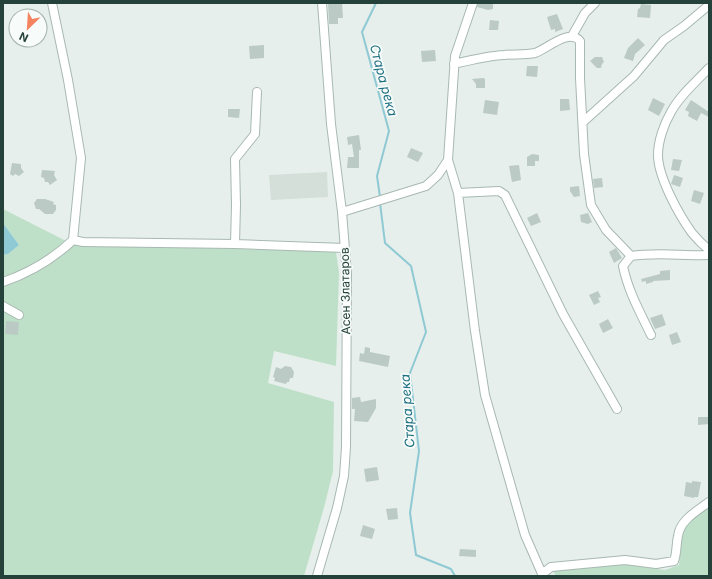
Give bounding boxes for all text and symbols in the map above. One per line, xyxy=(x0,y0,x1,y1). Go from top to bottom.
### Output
north arrow xyxy=(8,8,48,48)
text: N xyxy=(17,29,31,45)
water label: Стара река xyxy=(367,42,401,118)
street label: Асен Златаров xyxy=(337,247,353,335)
water label: Стара река xyxy=(396,374,418,448)

